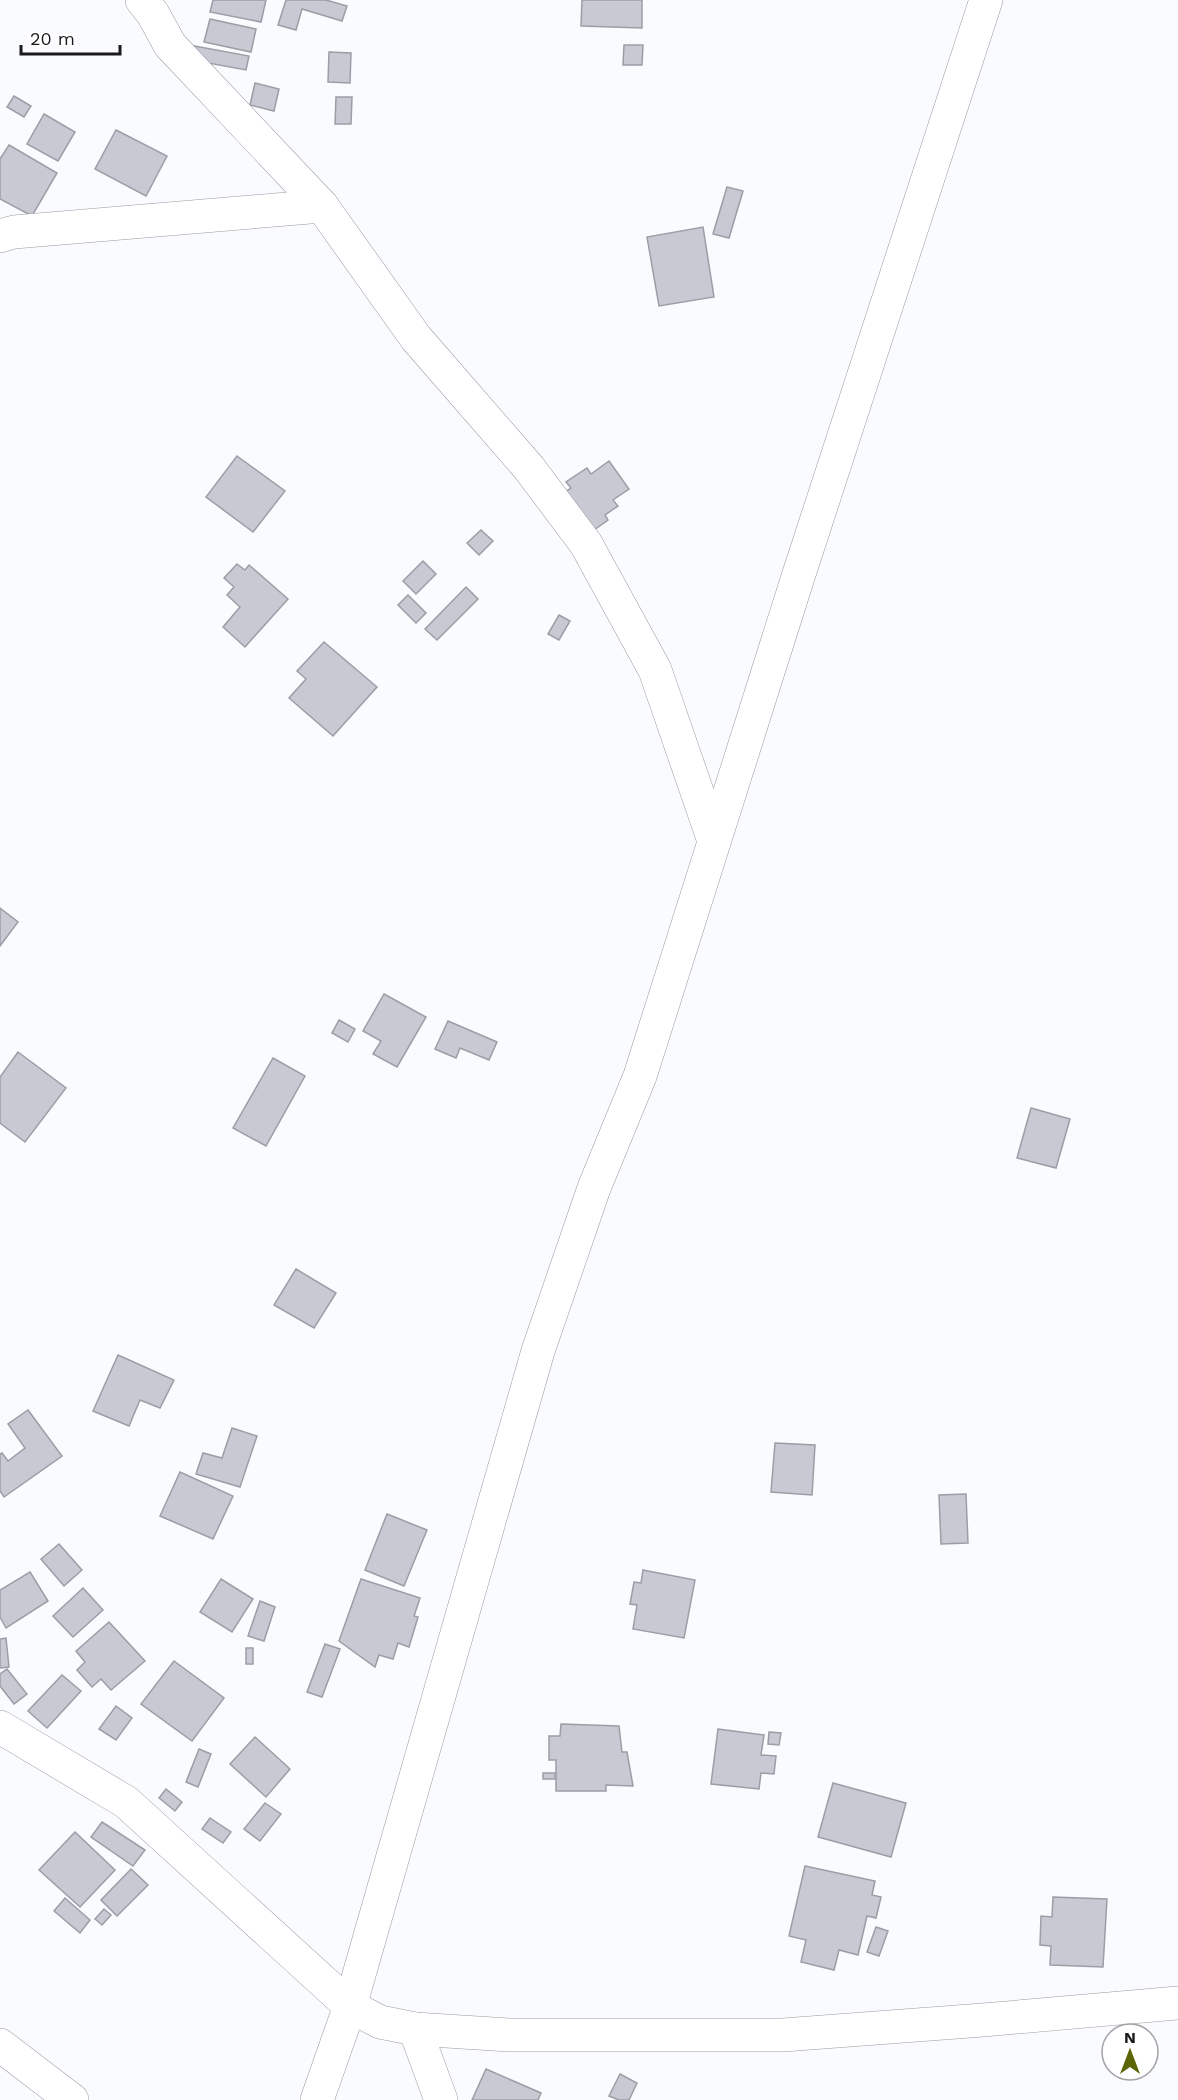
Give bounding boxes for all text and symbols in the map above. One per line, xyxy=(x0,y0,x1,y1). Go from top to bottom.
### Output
scale bar xyxy=(21,18,120,56)
text: 20 m xyxy=(30,28,75,49)
north arrow xyxy=(1100,2022,1160,2082)
text: N xyxy=(1124,2028,1136,2047)

